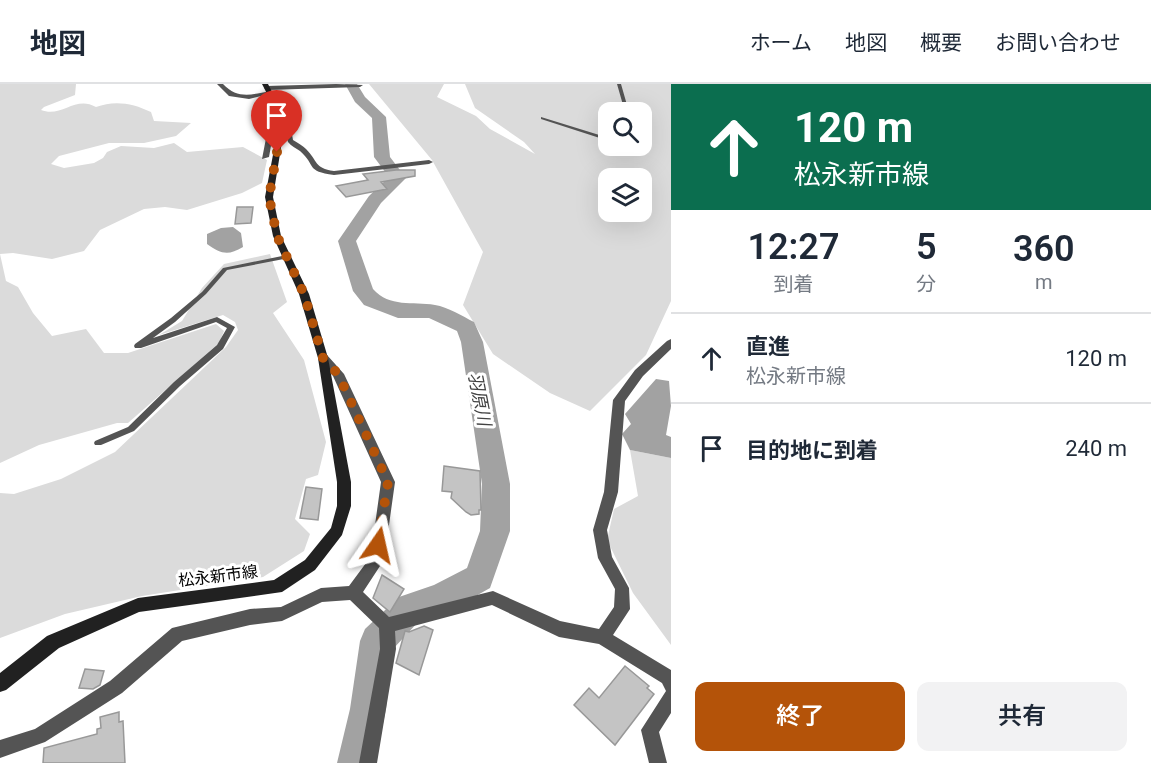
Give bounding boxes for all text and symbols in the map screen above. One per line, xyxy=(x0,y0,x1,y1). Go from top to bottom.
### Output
text: 地図 xyxy=(30,27,86,60)
text: ホーム xyxy=(750,31,812,55)
text: 地図 xyxy=(845,31,887,55)
text: 概要 xyxy=(920,31,962,55)
text: お問い合わせ xyxy=(995,31,1121,55)
pin xyxy=(251,90,302,152)
icon: arrive xyxy=(260,99,293,132)
map controls xyxy=(598,102,652,222)
button: search xyxy=(598,102,652,156)
text: 120 m xyxy=(794,103,913,152)
icon: ahead xyxy=(695,108,773,186)
text: 松永新市線 xyxy=(794,159,929,191)
button: layers xyxy=(598,168,652,222)
text: 12:27 xyxy=(747,226,839,268)
text: 5 xyxy=(916,226,936,268)
text: 360 xyxy=(1013,228,1075,270)
text: m xyxy=(1035,270,1053,294)
text: 到着 xyxy=(773,272,813,296)
text: 分 xyxy=(916,272,936,296)
text: 直進 xyxy=(746,334,790,359)
icon: ahead xyxy=(695,342,728,375)
text: 120 m xyxy=(1065,346,1127,371)
text: 松永新市線 xyxy=(746,364,846,388)
water label: 羽原川 xyxy=(465,370,496,429)
icon: arrive xyxy=(695,432,728,465)
text: 240 m xyxy=(1065,436,1127,461)
text: 目的地に到着 xyxy=(746,438,878,463)
position arrow xyxy=(346,513,410,577)
street label: 松永新市線 xyxy=(177,562,259,590)
button: 終了 xyxy=(695,682,905,751)
button: 共有 xyxy=(917,682,1127,751)

